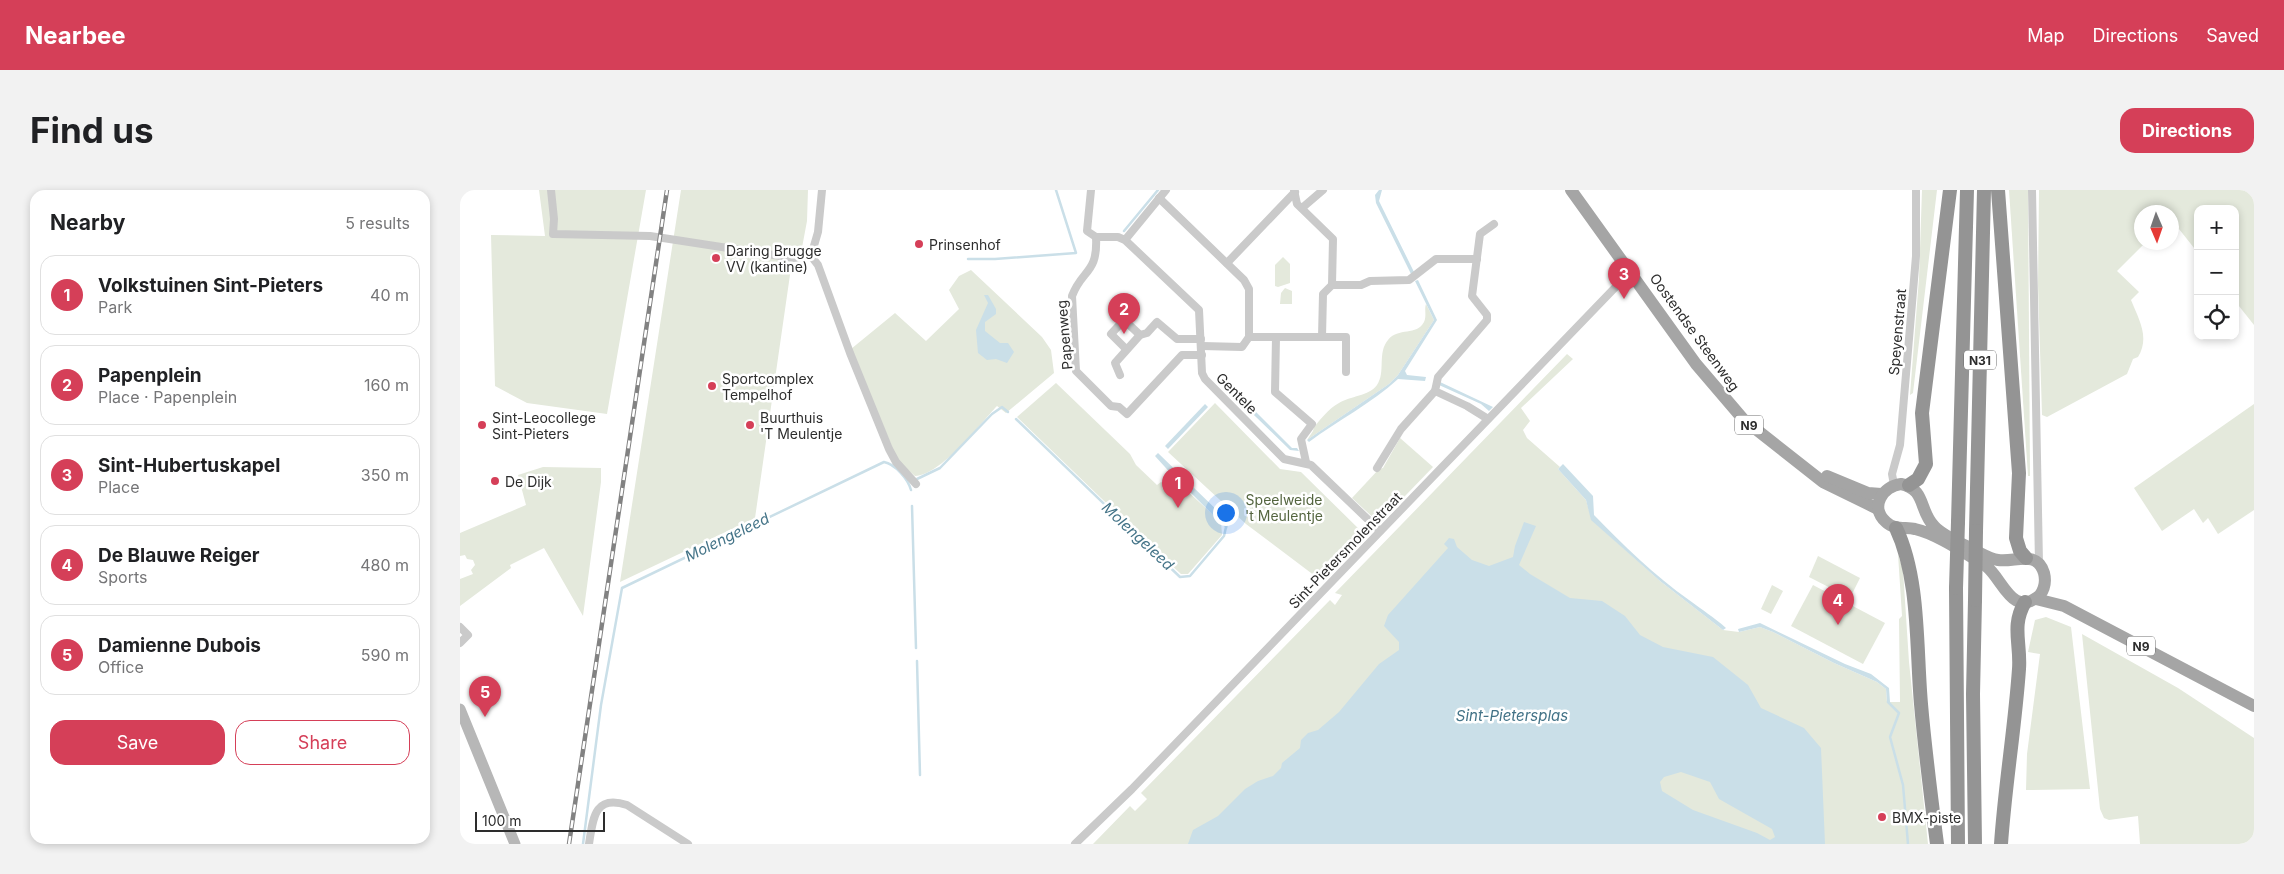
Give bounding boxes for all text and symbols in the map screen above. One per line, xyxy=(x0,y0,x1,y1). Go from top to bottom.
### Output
text: Nearbee xyxy=(25,21,126,50)
text: Map xyxy=(2027,25,2065,46)
text: Directions xyxy=(2093,25,2178,46)
text: Saved xyxy=(2206,25,2259,46)
button: Directions xyxy=(2120,108,2254,153)
text: Find us xyxy=(30,109,154,151)
north arrow xyxy=(2134,205,2179,250)
map controls xyxy=(2194,205,2239,340)
button: + xyxy=(2194,205,2239,250)
text: Nearby xyxy=(50,210,125,235)
text: 5 results xyxy=(345,213,410,233)
place label: Prinsenhof xyxy=(929,236,1001,253)
marker: Prinsenhof xyxy=(913,238,925,250)
place label: Daring Brugge VV (kantine) xyxy=(726,242,822,275)
button: − xyxy=(2194,250,2239,295)
marker: Daring Brugge VV (kantine) xyxy=(710,252,722,264)
pin: 3 xyxy=(1608,258,1640,299)
street label: Oostendse Steenweg xyxy=(1647,270,1743,394)
text: Volkstuinen Sint-Pieters xyxy=(98,274,323,297)
text: 1 xyxy=(64,285,70,305)
text: 40 m xyxy=(370,285,409,305)
street label: Speyenstraat xyxy=(1885,287,1909,376)
pin: 2 xyxy=(1108,293,1140,334)
button: locate xyxy=(2194,295,2239,340)
text: Park xyxy=(98,297,132,317)
street label: Papenweg xyxy=(1052,300,1076,370)
road number: N31 xyxy=(1964,350,1996,370)
text: Papenplein xyxy=(98,364,202,387)
street label: Gentele xyxy=(1213,369,1261,417)
place label: Sportcomplex Tempelhof xyxy=(722,370,814,403)
text: 2 xyxy=(62,375,72,395)
text: 160 m xyxy=(364,375,409,395)
marker: Sportcomplex Tempelhof xyxy=(706,380,718,392)
text: Place · Papenplein xyxy=(98,387,237,407)
place label: Sint-Leocollege Sint-Pieters xyxy=(492,409,596,442)
place label: Buurthuis 'T Meulentje xyxy=(760,409,842,442)
road number: N9 xyxy=(1735,416,1763,434)
marker: Sint-Leocollege Sint-Pieters xyxy=(476,419,488,431)
marker: Buurthuis 'T Meulentje xyxy=(744,419,756,431)
text: Sint-Hubertuskapel xyxy=(98,454,280,477)
text: 3 xyxy=(62,465,72,485)
text: 350 m xyxy=(361,465,409,485)
pin: 1 xyxy=(1162,467,1194,508)
place label: De Dijk xyxy=(505,473,552,490)
marker: De Dijk xyxy=(489,475,501,487)
text: Place xyxy=(98,477,140,497)
street label: Sint-Pietersmolenstraat xyxy=(1285,488,1405,612)
park label: Speelweide 't Meulentje xyxy=(1245,491,1323,524)
water label: Molengeleed xyxy=(1098,498,1179,575)
your location xyxy=(1213,500,1239,526)
water label: Molengeleed xyxy=(682,508,773,566)
text: De Blauwe Reiger xyxy=(98,544,260,567)
text: 4 xyxy=(62,555,72,575)
text: 480 m xyxy=(360,555,409,575)
text: Sports xyxy=(98,567,147,587)
pin: 4 xyxy=(1822,584,1854,625)
text: Damienne Dubois xyxy=(98,634,261,657)
road number: N9 xyxy=(2127,636,2155,656)
text: 5 xyxy=(62,645,72,665)
text: 590 m xyxy=(361,645,409,665)
text: Office xyxy=(98,657,144,677)
pin: 5 xyxy=(469,676,501,717)
water label: Sint-Pietersplas xyxy=(1456,706,1568,725)
button: Save xyxy=(50,720,225,765)
button: Share xyxy=(235,720,410,765)
scale bar xyxy=(475,809,605,832)
place label: BMX-piste xyxy=(1892,809,1961,826)
marker: BMX-piste xyxy=(1876,811,1888,823)
text: 100 m xyxy=(482,812,522,829)

